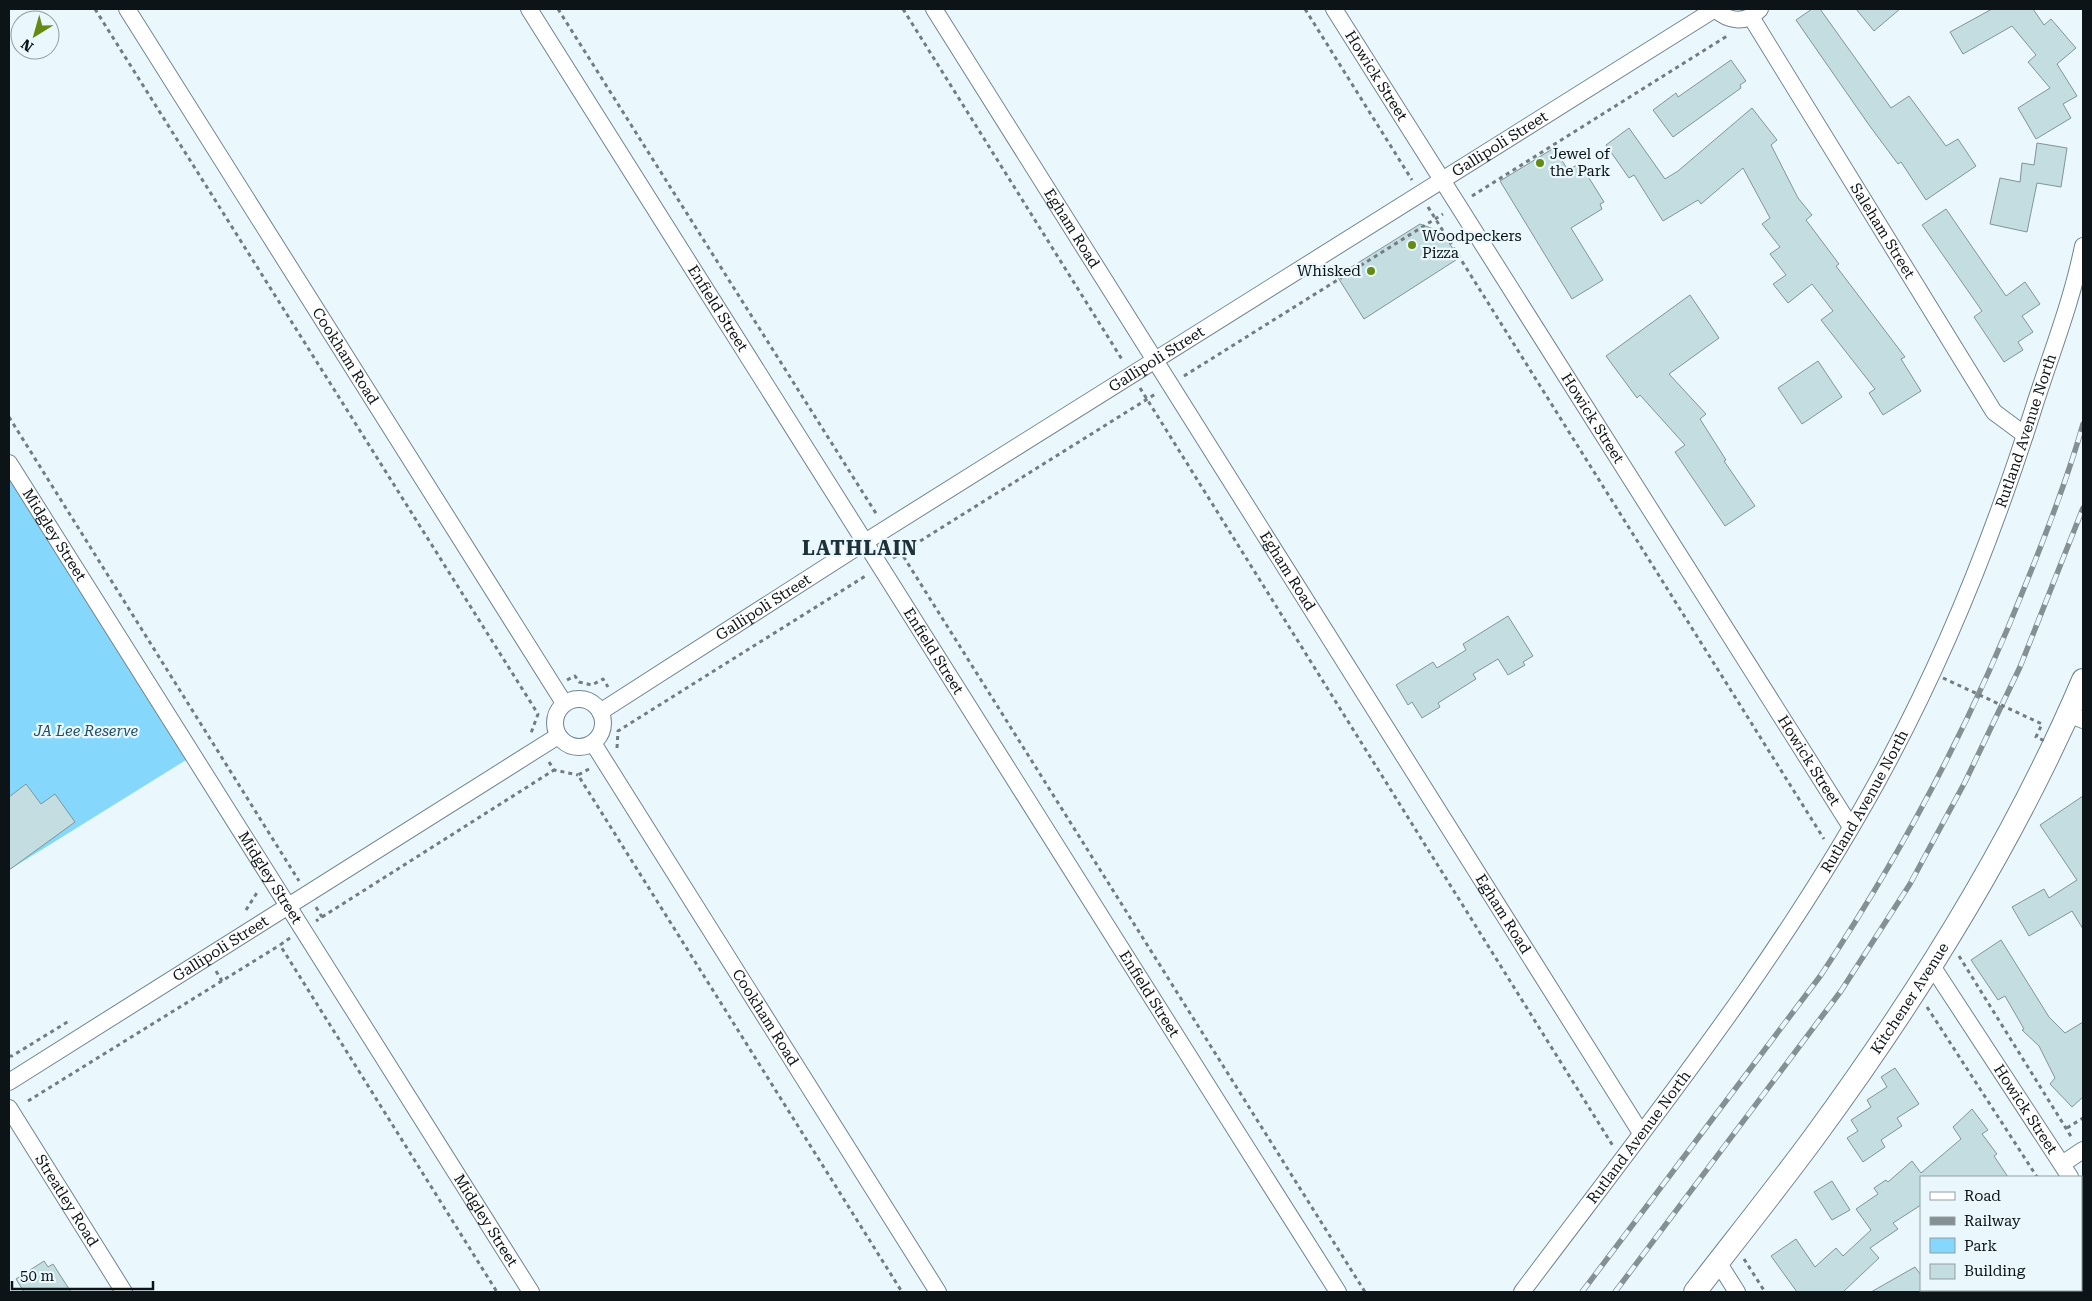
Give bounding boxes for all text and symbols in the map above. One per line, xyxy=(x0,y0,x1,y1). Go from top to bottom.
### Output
north arrow xyxy=(10,10,60,60)
street label: Howick Street xyxy=(1341,27,1412,125)
text: N xyxy=(18,36,36,55)
street label: Gallipoli Street xyxy=(1449,107,1551,181)
place label: Jewel of the Park xyxy=(1550,145,1611,180)
marker: Jewel of the Park xyxy=(1534,157,1546,169)
street label: Saleham Street xyxy=(1846,180,1919,282)
street label: Egham Road xyxy=(1040,185,1104,272)
place label: Woodpeckers Pizza xyxy=(1422,227,1522,262)
marker: Woodpeckers Pizza xyxy=(1406,239,1418,251)
street label: Enfield Street xyxy=(684,262,752,355)
place label: Whisked xyxy=(1297,262,1361,280)
marker: Whisked xyxy=(1365,265,1377,277)
street label: Cookham Road xyxy=(308,304,383,408)
street label: Gallipoli Street xyxy=(1105,322,1208,396)
street label: Rutland Avenue North xyxy=(1992,351,2060,510)
street label: Howick Street xyxy=(1557,370,1628,467)
street label: Midgley Street xyxy=(19,485,90,585)
street label: Egham Road xyxy=(1256,528,1319,614)
district label: LATHLAIN xyxy=(802,536,918,560)
street label: Gallipoli Street xyxy=(712,570,815,644)
street label: Enfield Street xyxy=(900,605,968,698)
street label: Howick Street xyxy=(1774,712,1844,809)
park label: JA Lee Reserve xyxy=(33,722,139,740)
street label: Rutland Avenue North xyxy=(1817,727,1912,876)
street label: Midgley Street xyxy=(234,828,306,928)
street label: Egham Road xyxy=(1471,871,1535,957)
street label: Gallipoli Street xyxy=(169,912,272,986)
street label: Kitchener Avenue xyxy=(1867,939,1952,1057)
street label: Enfield Street xyxy=(1115,947,1184,1041)
street label: Cookham Road xyxy=(728,966,803,1069)
street label: Howick Street xyxy=(1990,1061,2062,1158)
street label: Rutland Avenue North xyxy=(1583,1067,1695,1207)
street label: Streatley Road xyxy=(31,1151,102,1250)
street label: Midgley Street xyxy=(450,1171,522,1270)
legend xyxy=(1920,1176,2082,1291)
text: Road xyxy=(1964,1187,2001,1205)
text: Railway xyxy=(1964,1212,2021,1230)
text: Park xyxy=(1964,1237,1998,1255)
scale bar xyxy=(12,1258,154,1290)
text: Building xyxy=(1964,1262,2026,1280)
text: 50 m xyxy=(20,1267,55,1285)

